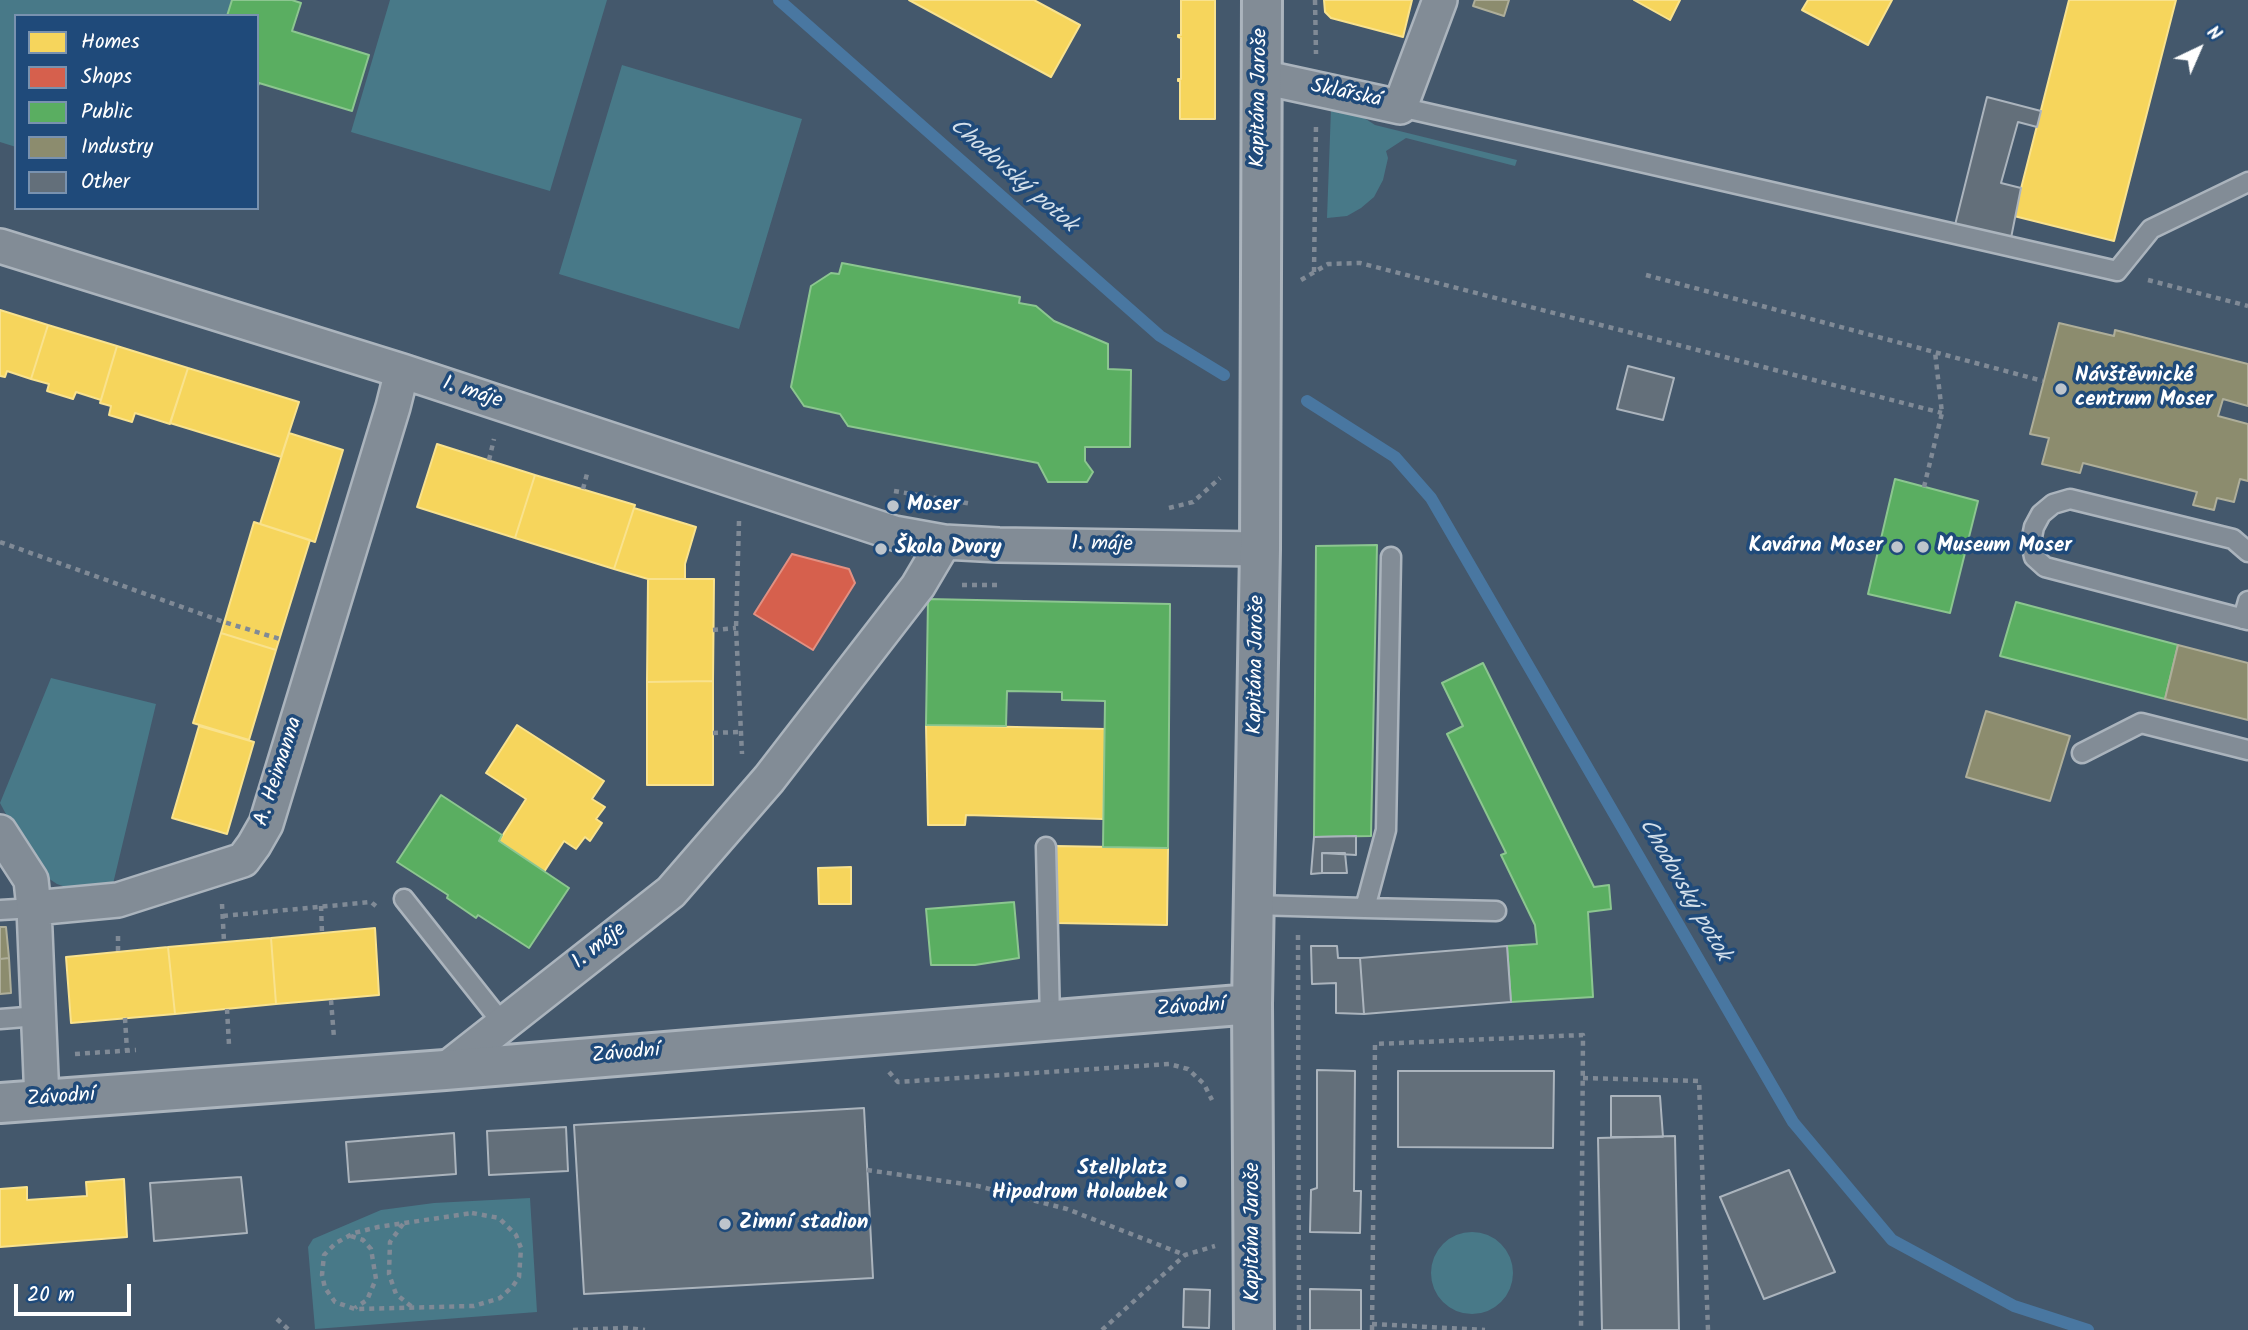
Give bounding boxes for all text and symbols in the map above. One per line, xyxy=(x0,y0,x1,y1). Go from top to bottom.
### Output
legend xyxy=(14,14,259,210)
north arrow xyxy=(2164,14,2234,84)
text: N xyxy=(2199,19,2228,49)
text: Homes xyxy=(81,26,140,59)
street label: Kapitána Jaroše xyxy=(1247,28,1275,168)
text: Shops xyxy=(81,61,132,94)
street label: Sklářská xyxy=(1308,75,1384,115)
text: Public xyxy=(81,96,133,129)
water label: Chodovský potok xyxy=(942,114,1082,240)
text: Industry xyxy=(81,131,153,164)
text: Other xyxy=(81,166,130,199)
place label: Návštěvnické centrum Moser xyxy=(2075,364,2213,414)
street label: 1. máje xyxy=(439,373,505,415)
marker: Návštěvnické centrum Moser xyxy=(2053,381,2069,397)
place label: Moser xyxy=(907,493,960,519)
marker: Moser xyxy=(885,498,901,514)
street label: 1. máje xyxy=(1071,533,1133,559)
place label: Kavárna Moser xyxy=(1749,534,1883,560)
place label: Museum Moser xyxy=(1937,534,2072,560)
place label: Škola Dvory xyxy=(895,536,1002,562)
marker: Kavárna Moser xyxy=(1889,539,1905,555)
marker: Museum Moser xyxy=(1915,539,1931,555)
marker: Škola Dvory xyxy=(873,541,889,557)
street label: Kapitána Jaroše xyxy=(1244,595,1272,735)
street label: A. Heimanna xyxy=(250,714,310,830)
water label: Chodovský potok xyxy=(1631,815,1735,967)
street label: 1. máje xyxy=(568,918,632,976)
street label: Závodní xyxy=(1156,994,1226,1024)
street label: Závodní xyxy=(591,1039,661,1071)
street label: Závodní xyxy=(26,1084,96,1114)
place label: Stellplatz Hipodrom Holoubek xyxy=(992,1157,1167,1207)
street label: Kapitána Jaroše xyxy=(1241,1162,1267,1302)
marker: Stellplatz Hipodrom Holoubek xyxy=(1173,1174,1189,1190)
place label: Zimní stadion xyxy=(739,1211,868,1237)
marker: Zimní stadion xyxy=(717,1216,733,1232)
scale bar xyxy=(18,1270,135,1314)
text: 20 m xyxy=(27,1279,75,1312)

